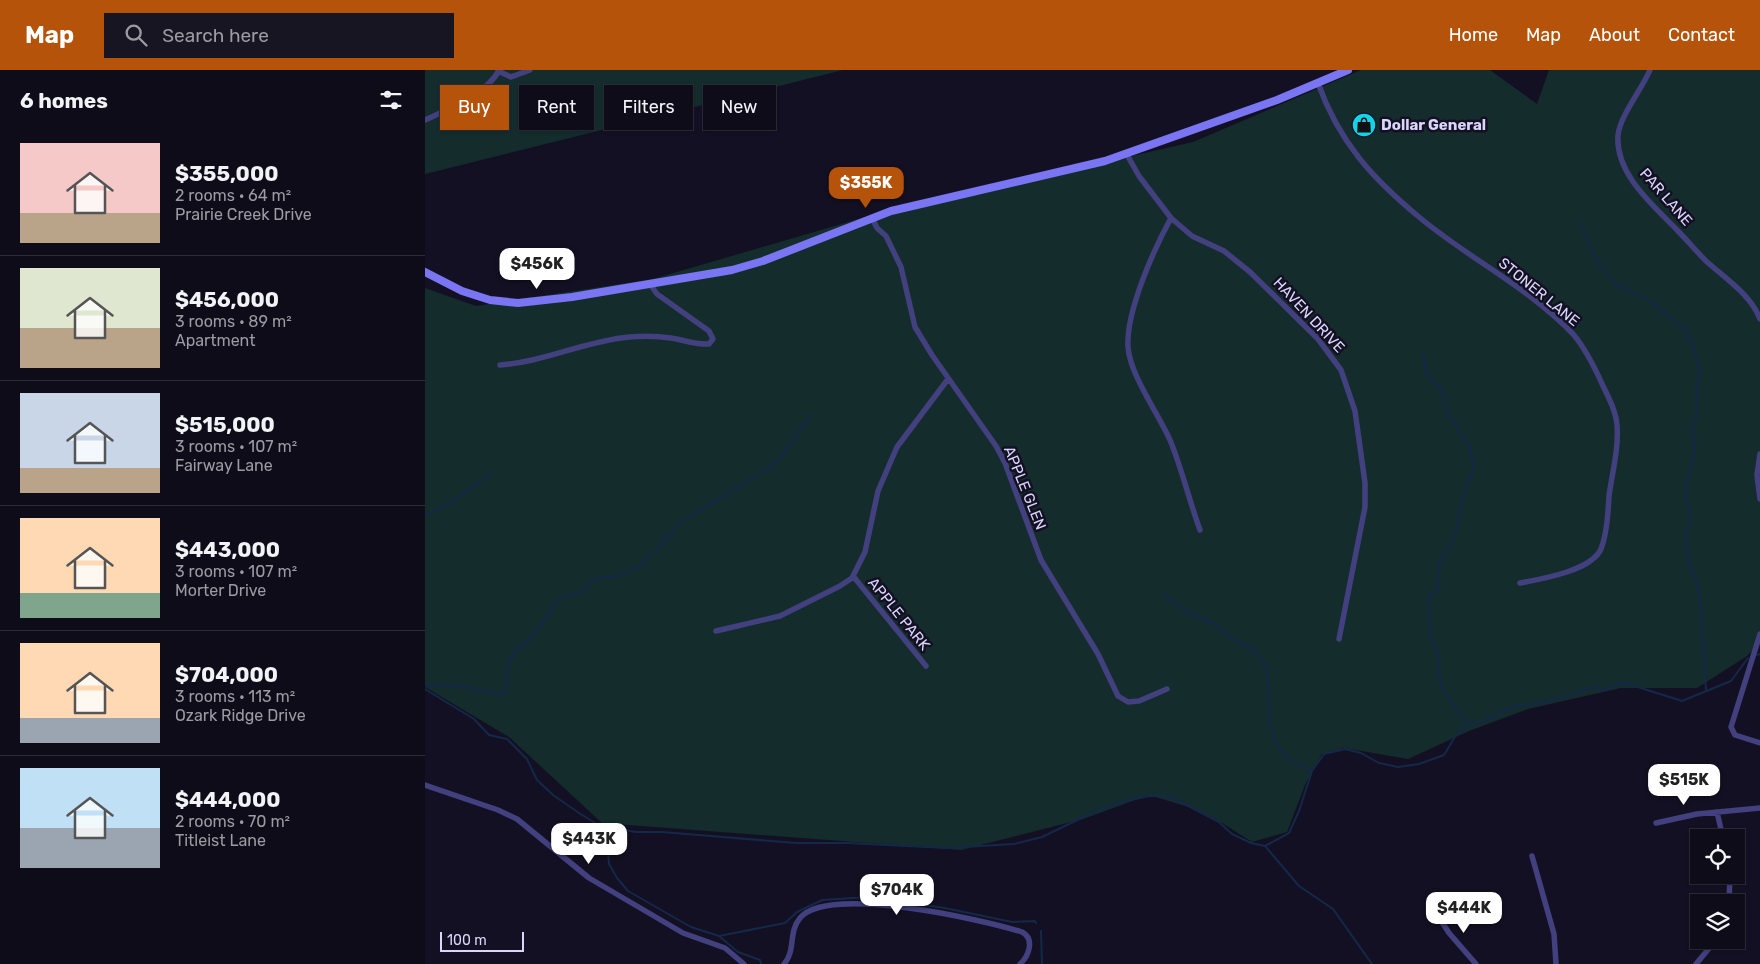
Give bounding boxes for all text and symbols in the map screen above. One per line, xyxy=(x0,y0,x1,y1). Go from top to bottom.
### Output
search box xyxy=(104,13,454,58)
text: Map xyxy=(25,21,74,49)
icon: search xyxy=(122,21,150,49)
text: Search here xyxy=(162,24,269,47)
text: Home xyxy=(1449,24,1498,46)
text: Map xyxy=(1526,24,1561,46)
text: About xyxy=(1589,24,1640,46)
text: Contact xyxy=(1668,24,1735,46)
chip: Buy xyxy=(440,85,509,130)
chip: Rent xyxy=(519,85,594,130)
chip: Filters xyxy=(604,85,693,130)
chip: New xyxy=(703,85,776,130)
icon: filters xyxy=(377,86,405,114)
text: 6 homes xyxy=(20,88,108,113)
shop icon: Dollar General xyxy=(1351,112,1377,138)
place label: Dollar General xyxy=(1381,116,1486,134)
text: $355,000 xyxy=(175,161,278,186)
icon: home xyxy=(60,163,120,223)
street label: PAR LANE xyxy=(1636,164,1696,230)
pin: $355K xyxy=(831,166,901,209)
text: $355K xyxy=(840,173,892,192)
text: 2 rooms · 64 m² xyxy=(175,186,291,205)
text: Prairie Creek Drive xyxy=(175,205,312,224)
pin: $456K xyxy=(502,248,572,290)
text: $456K xyxy=(511,254,563,273)
street label: STONER LANE xyxy=(1495,254,1583,330)
street label: HAVEN DRIVE xyxy=(1270,274,1348,356)
text: $456,000 xyxy=(175,287,279,312)
icon: home xyxy=(60,288,120,348)
text: 3 rooms · 89 m² xyxy=(175,312,292,331)
text: Apartment xyxy=(175,331,255,350)
text: $515,000 xyxy=(175,412,275,437)
icon: home xyxy=(60,413,120,473)
text: 3 rooms · 107 m² xyxy=(175,437,297,456)
street label: APPLE GLEN xyxy=(1000,444,1050,532)
text: Fairway Lane xyxy=(175,456,273,475)
text: $443,000 xyxy=(175,537,280,562)
icon: home xyxy=(60,538,120,598)
text: 3 rooms · 107 m² xyxy=(175,562,297,581)
street label: APPLE PARK xyxy=(864,574,934,654)
text: Morter Drive xyxy=(175,581,266,600)
text: $704,000 xyxy=(175,662,278,687)
icon: home xyxy=(60,663,120,723)
text: 3 rooms · 113 m² xyxy=(175,687,295,706)
text: Ozark Ridge Drive xyxy=(175,706,306,725)
pin: $515K xyxy=(1649,764,1719,806)
text: $515K xyxy=(1659,770,1709,789)
text: $444,000 xyxy=(175,787,280,812)
icon: home xyxy=(60,788,120,848)
text: 2 rooms · 70 m² xyxy=(175,812,290,831)
pin: $443K xyxy=(554,822,624,865)
text: $443K xyxy=(562,829,616,848)
map controls xyxy=(1690,829,1745,949)
button: locate xyxy=(1690,829,1745,884)
text: Titleist Lane xyxy=(175,831,266,850)
pin: $704K xyxy=(862,874,932,916)
text: $704K xyxy=(871,880,923,899)
pin: $444K xyxy=(1429,892,1499,934)
button: layers xyxy=(1690,894,1745,949)
text: $444K xyxy=(1437,898,1491,917)
scale bar xyxy=(440,929,524,952)
text: 100 m xyxy=(447,932,487,949)

